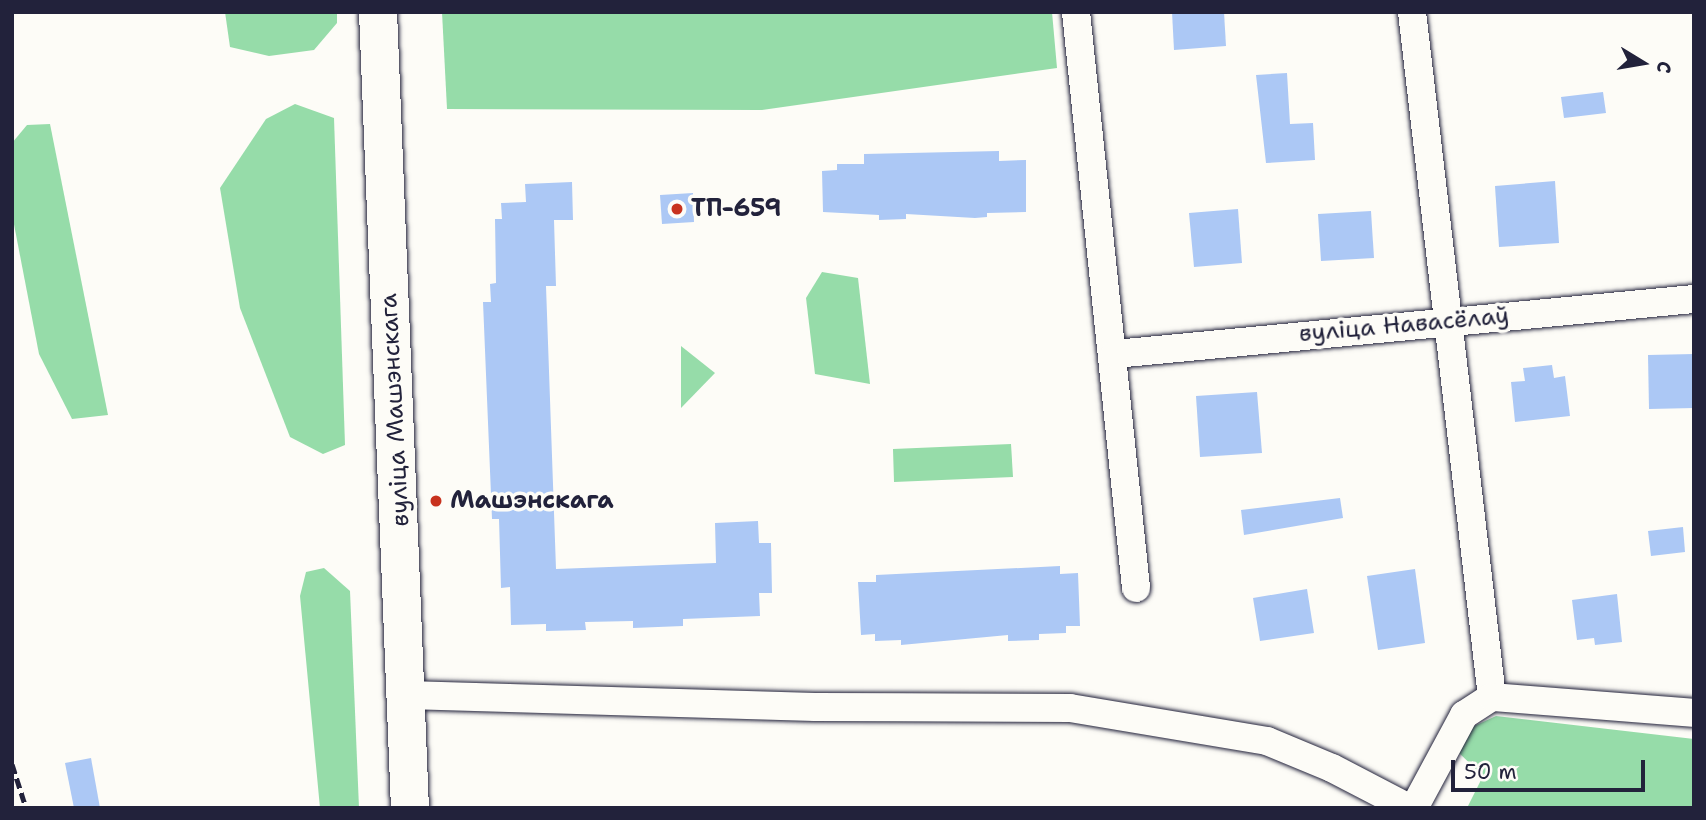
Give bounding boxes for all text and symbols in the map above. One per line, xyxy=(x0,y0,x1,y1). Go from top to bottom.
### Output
north arrow xyxy=(1608,28,1678,98)
text: С xyxy=(1651,59,1677,75)
place label: ТП-659 xyxy=(691,195,781,223)
marker: ТП-659 xyxy=(669,201,685,217)
street label: вуліца Машэнскага xyxy=(375,293,415,527)
street label: вуліца Навасёлаў xyxy=(1298,301,1510,349)
place label: Машэнскага xyxy=(450,487,614,515)
marker: Машэнскага xyxy=(428,493,444,509)
scale bar xyxy=(1454,746,1648,790)
text: 50 m xyxy=(1464,758,1517,786)

